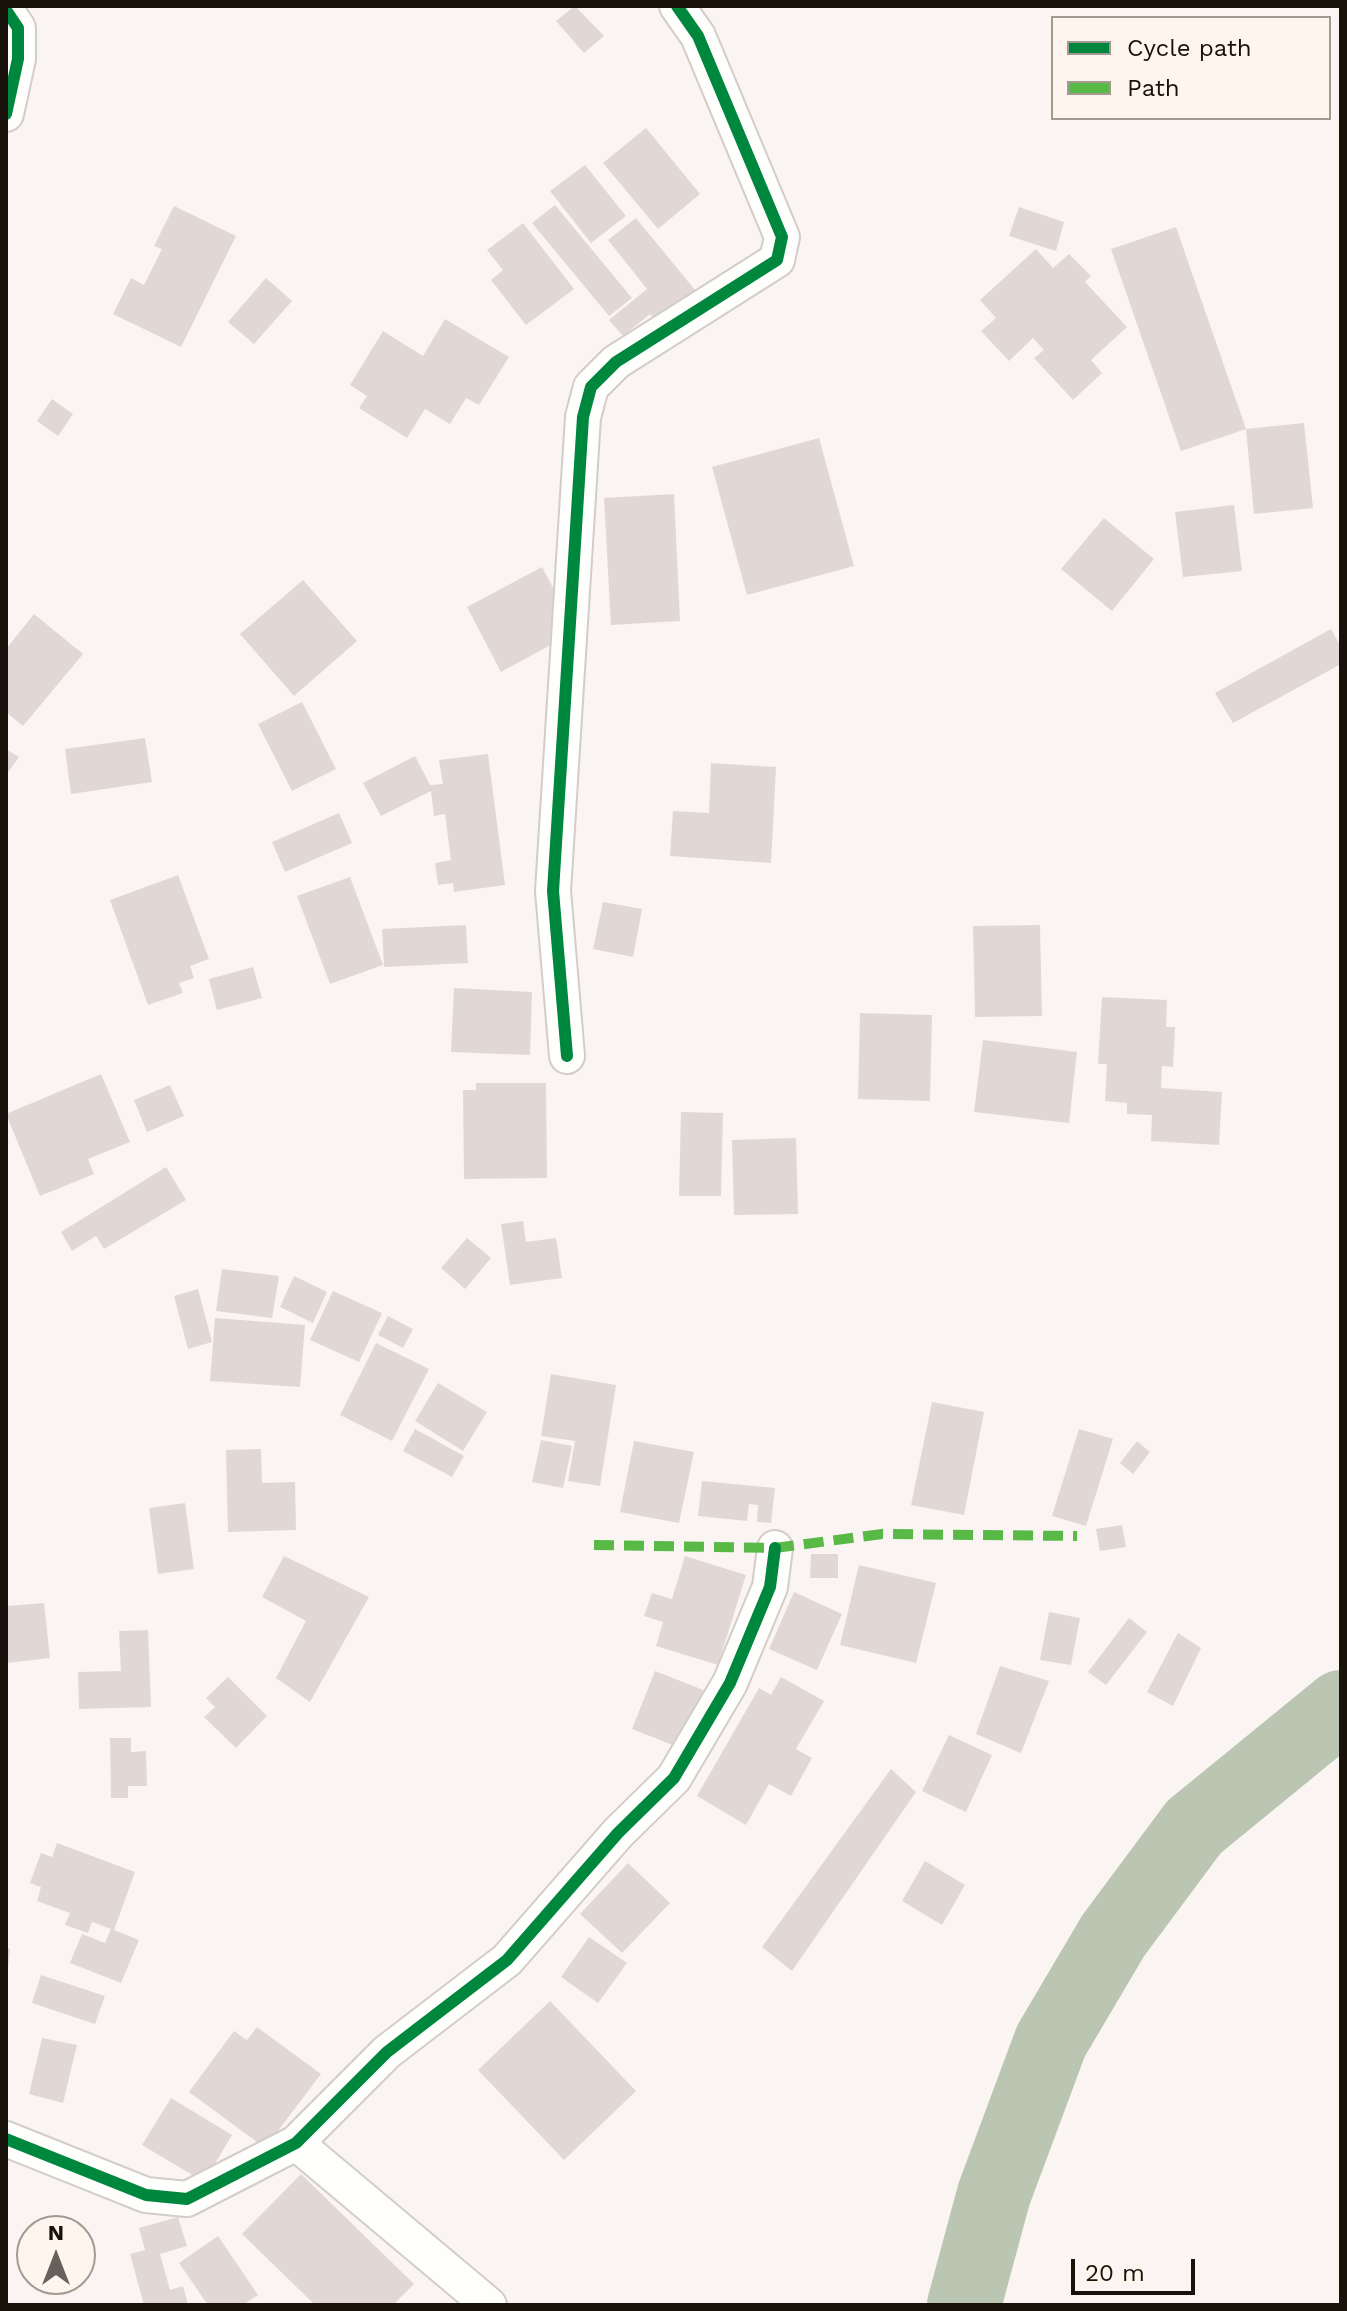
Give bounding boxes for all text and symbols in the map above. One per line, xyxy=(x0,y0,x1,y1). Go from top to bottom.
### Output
legend xyxy=(1051,16,1331,120)
text: Cycle path xyxy=(1127,34,1252,62)
text: Path xyxy=(1127,74,1180,102)
north arrow xyxy=(16,2215,96,2295)
text: N xyxy=(48,2220,64,2245)
scale bar xyxy=(1075,2243,1199,2293)
text: 20 m xyxy=(1085,2259,1145,2287)

